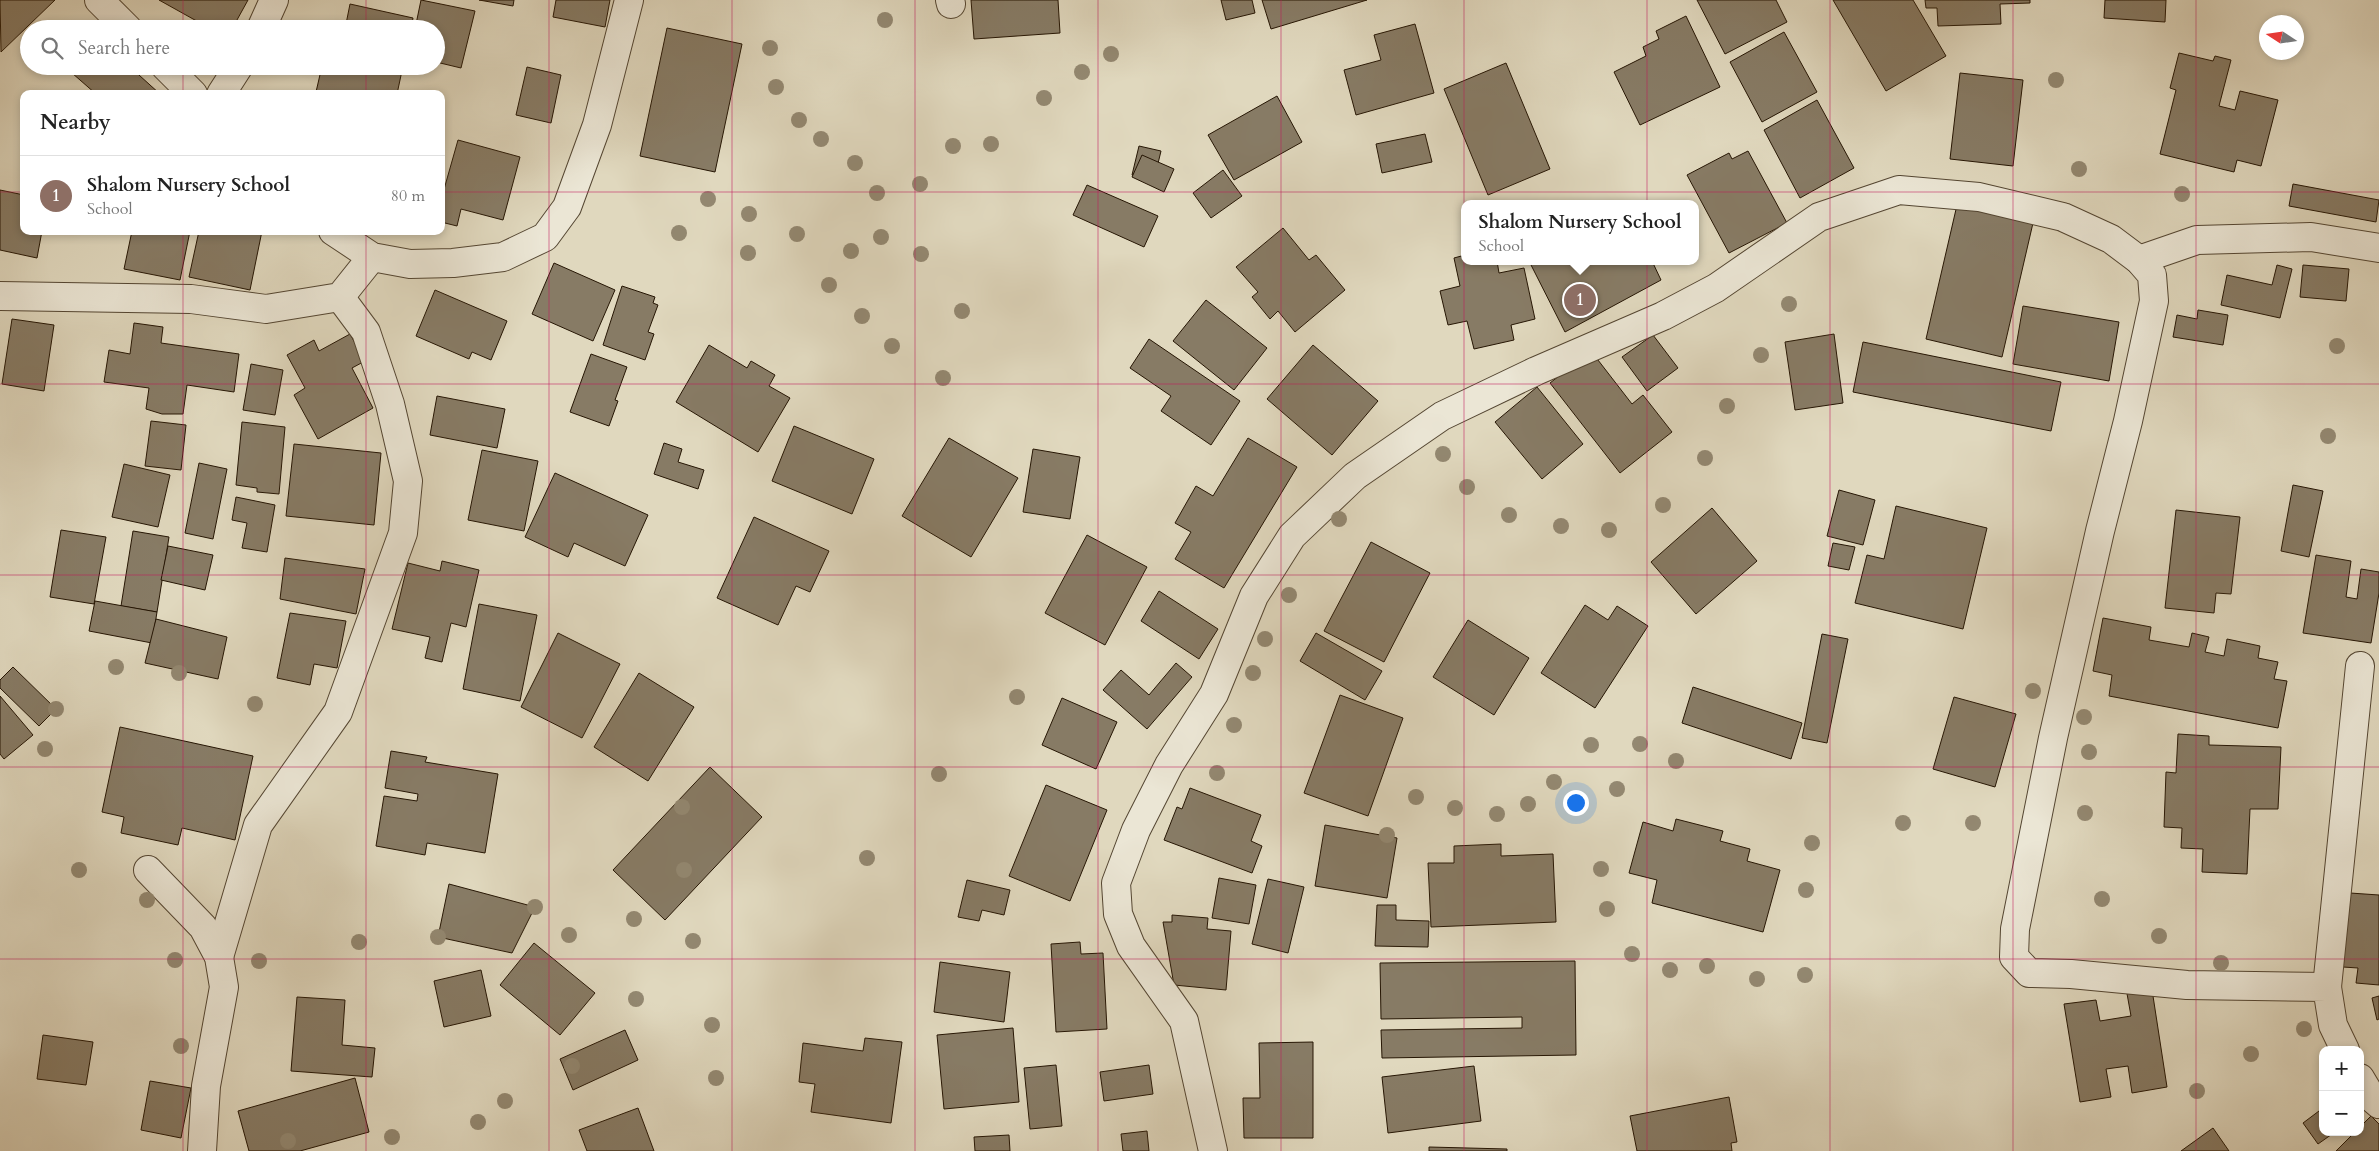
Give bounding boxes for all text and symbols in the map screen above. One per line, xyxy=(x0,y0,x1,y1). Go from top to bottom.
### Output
north arrow xyxy=(2259,15,2304,60)
search box xyxy=(20,20,445,75)
icon: search xyxy=(38,34,66,62)
text: Search here xyxy=(78,35,170,61)
text: Nearby xyxy=(40,108,111,137)
text: Shalom Nursery School xyxy=(87,172,290,198)
text: 1 xyxy=(52,185,60,207)
text: 80 m xyxy=(391,185,425,207)
text: School xyxy=(87,198,132,220)
popup xyxy=(1461,200,1699,265)
text: Shalom Nursery School xyxy=(1478,209,1682,235)
text: School xyxy=(1478,235,1524,257)
pin: 1 xyxy=(1564,281,1596,319)
your location xyxy=(1563,790,1589,816)
map controls xyxy=(2319,1046,2364,1136)
button: + xyxy=(2319,1046,2364,1091)
button: − xyxy=(2319,1091,2364,1136)

